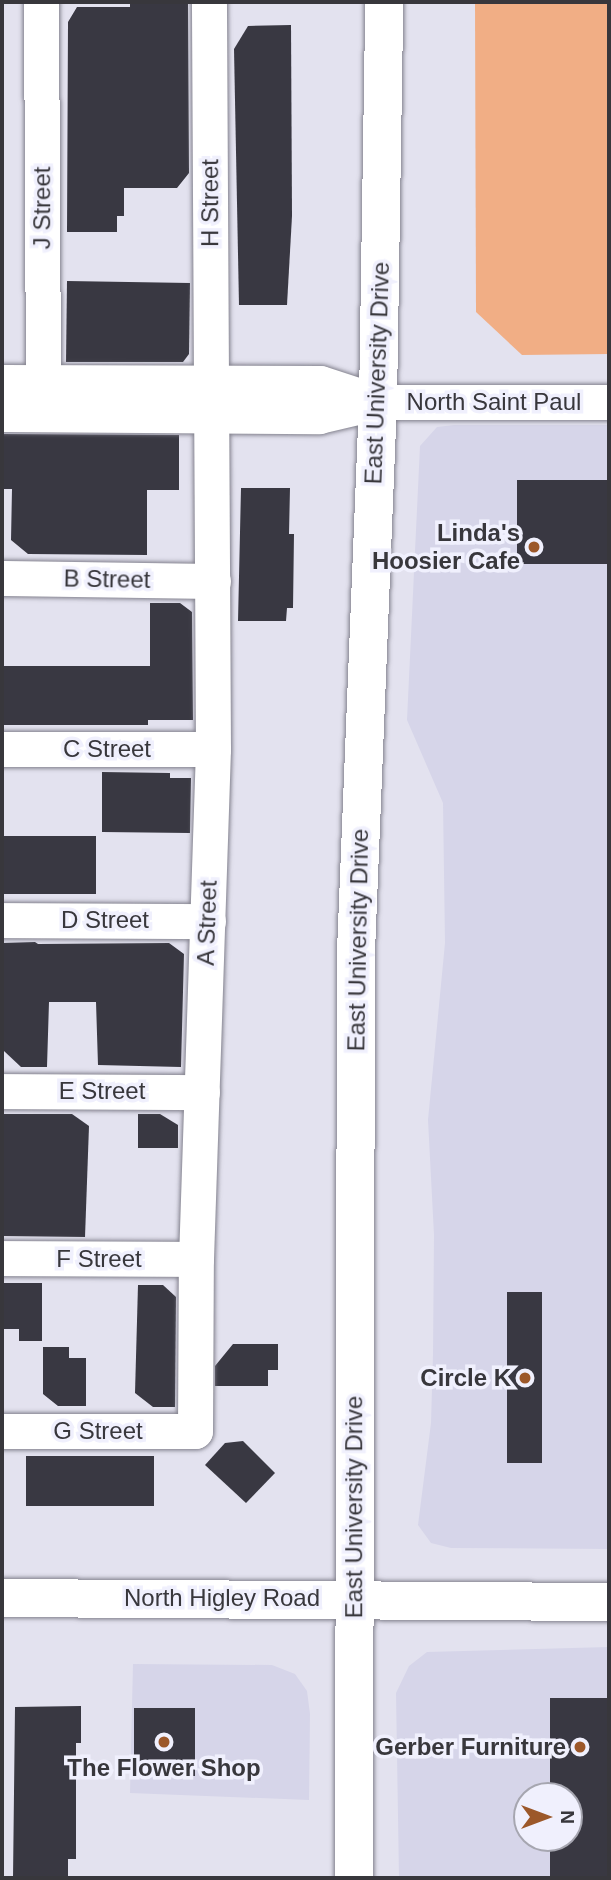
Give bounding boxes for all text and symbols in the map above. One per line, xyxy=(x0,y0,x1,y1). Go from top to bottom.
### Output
street label: H Street xyxy=(196,159,224,247)
street label: J Street xyxy=(28,167,56,249)
street label: East University Drive xyxy=(359,261,395,485)
street label: North Saint Paul xyxy=(407,388,581,416)
place label: Linda's Hoosier Cafe xyxy=(372,519,520,575)
marker: Linda's Hoosier Cafe xyxy=(526,539,542,555)
street label: B Street xyxy=(63,564,151,594)
street label: C Street xyxy=(63,735,151,763)
street label: East University Drive xyxy=(342,828,374,1052)
street label: A Street xyxy=(191,879,223,967)
street label: D Street xyxy=(61,906,149,934)
street label: E Street xyxy=(59,1077,145,1105)
street label: F Street xyxy=(56,1245,142,1273)
place label: Circle K xyxy=(420,1364,511,1392)
marker: Circle K xyxy=(517,1370,533,1386)
street label: East University Drive xyxy=(340,1396,368,1618)
street label: G Street xyxy=(53,1417,143,1445)
street label: North Higley Road xyxy=(124,1584,320,1612)
place label: Gerber Furniture xyxy=(375,1733,566,1761)
marker: The Flower Shop xyxy=(156,1734,172,1750)
marker: Gerber Furniture xyxy=(572,1739,588,1755)
place label: The Flower Shop xyxy=(67,1754,261,1782)
north arrow xyxy=(513,1782,583,1852)
text: N xyxy=(557,1810,578,1824)

